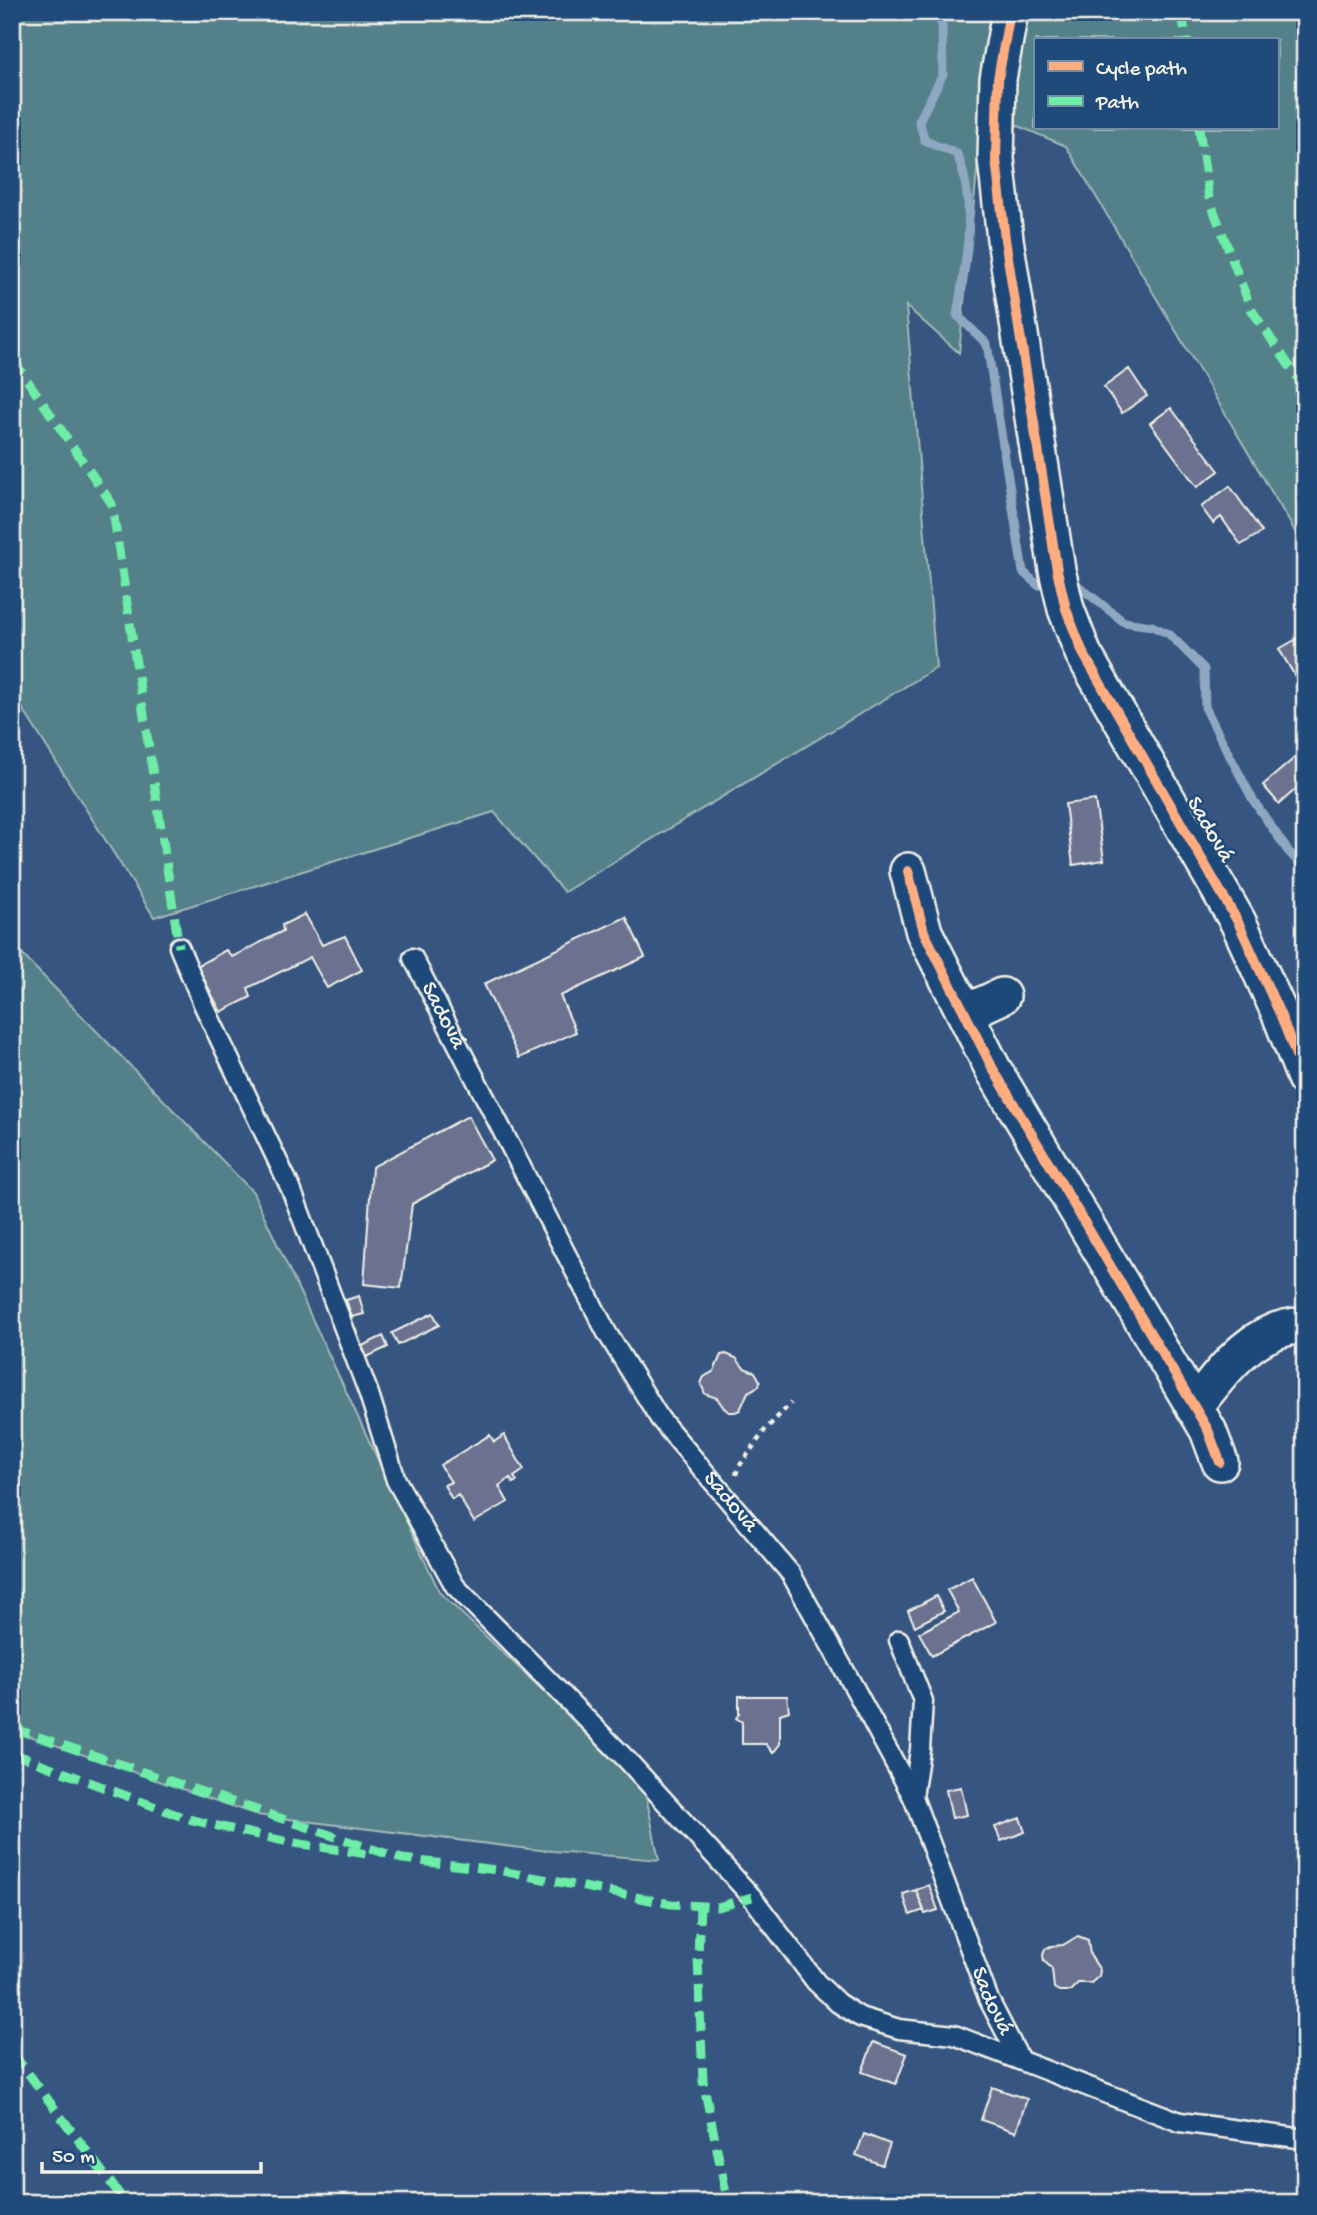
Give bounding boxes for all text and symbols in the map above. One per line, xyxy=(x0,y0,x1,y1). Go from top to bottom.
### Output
legend xyxy=(1034,38,1278,130)
text: Cycle path xyxy=(1096,58,1187,83)
text: Path xyxy=(1095,92,1139,117)
street label: Sadová xyxy=(1179,792,1239,869)
street label: Sadová xyxy=(414,978,472,1055)
street label: Sadová xyxy=(697,1466,764,1539)
street label: Sadová xyxy=(964,1963,1019,2041)
scale bar xyxy=(42,2131,261,2175)
text: 50 m xyxy=(52,2146,95,2171)

